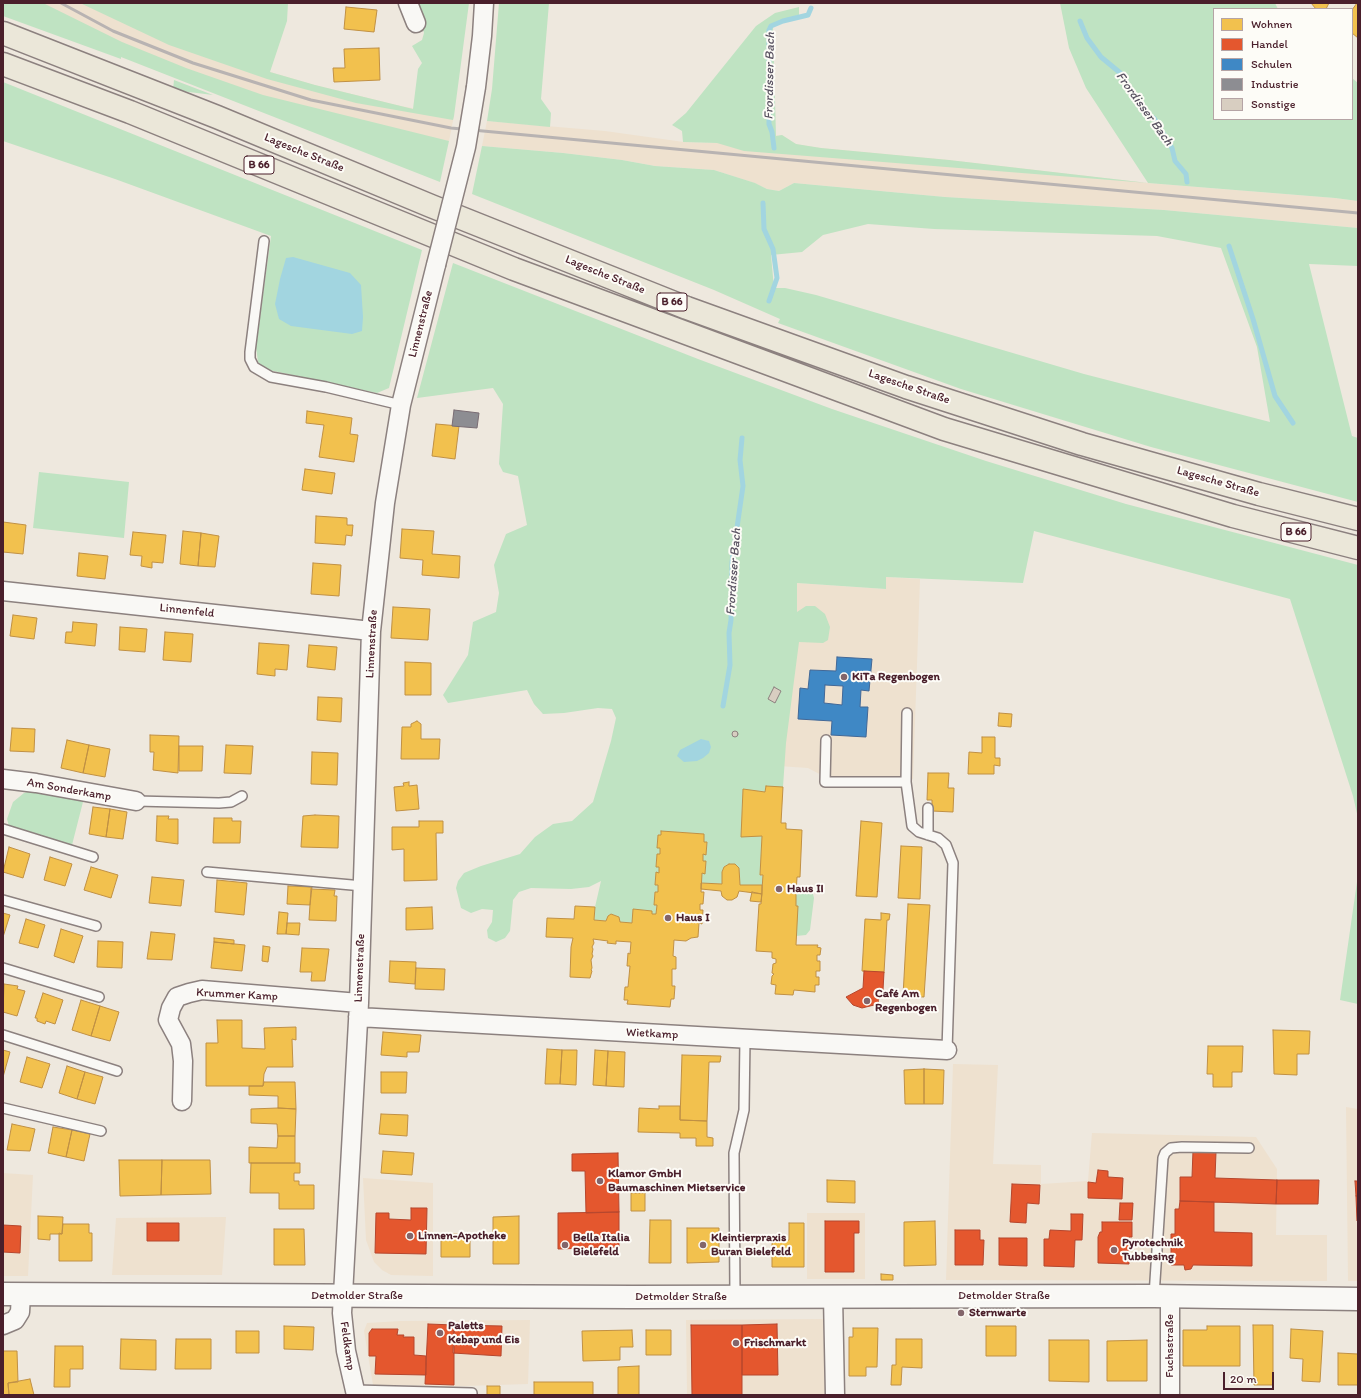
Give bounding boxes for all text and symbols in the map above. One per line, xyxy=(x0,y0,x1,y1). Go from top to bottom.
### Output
legend xyxy=(1213,8,1353,120)
text: Wohnen xyxy=(1251,17,1292,31)
water label: Frordisser Bach xyxy=(761,32,779,120)
text: Handel xyxy=(1251,37,1288,51)
text: Schulen xyxy=(1251,57,1292,71)
water label: Frordisser Bach xyxy=(1112,69,1176,149)
text: Industrie xyxy=(1251,77,1299,91)
text: Sonstige xyxy=(1251,97,1296,111)
street label: Lagesche Straße xyxy=(262,130,346,176)
road number: B 66 xyxy=(244,156,274,174)
street label: Lagesche Straße xyxy=(563,252,647,298)
street label: Linnenstraße xyxy=(406,289,436,359)
road number: B 66 xyxy=(657,293,687,311)
street label: Lagesche Straße xyxy=(866,366,952,408)
street label: Lagesche Straße xyxy=(1175,463,1261,501)
road number: B 66 xyxy=(1281,523,1311,541)
water label: Frordisser Bach xyxy=(723,528,745,616)
street label: Linnenfeld xyxy=(159,601,215,621)
street label: Linnenstraße xyxy=(363,609,381,679)
place label: KiTa Regenbogen xyxy=(852,670,940,684)
marker: KiTa Regenbogen xyxy=(839,672,849,682)
street label: Am Sonderkamp xyxy=(26,775,112,805)
place label: Haus II xyxy=(787,882,824,896)
marker: Haus II xyxy=(774,884,784,894)
place label: Haus I xyxy=(676,911,710,925)
marker: Haus I xyxy=(663,913,673,923)
street label: Linnenstraße xyxy=(352,933,368,1003)
street label: Krummer Kamp xyxy=(196,986,278,1004)
place label: Café Am Regenbogen xyxy=(875,987,937,1015)
marker: Café Am Regenbogen xyxy=(862,996,872,1006)
street label: Wietkamp xyxy=(625,1025,679,1043)
place label: Klamor GmbH Baumaschinen Mietservice xyxy=(608,1167,745,1195)
marker: Klamor GmbH Baumaschinen Mietservice xyxy=(595,1176,605,1186)
place label: Linnen-Apotheke xyxy=(418,1229,506,1243)
marker: Linnen-Apotheke xyxy=(405,1231,415,1241)
place label: Bella Italia Bielefeld xyxy=(573,1231,630,1259)
place label: Kleintierpraxis Buran Bielefeld xyxy=(711,1231,791,1259)
place label: Pyrotechnik Tubbesing xyxy=(1122,1236,1183,1264)
marker: Bella Italia Bielefeld xyxy=(560,1240,570,1250)
marker: Kleintierpraxis Buran Bielefeld xyxy=(698,1240,708,1250)
marker: Pyrotechnik Tubbesing xyxy=(1109,1245,1119,1255)
street label: Detmolder Straße xyxy=(311,1289,403,1303)
street label: Detmolder Straße xyxy=(958,1289,1050,1303)
street label: Detmolder Straße xyxy=(635,1290,727,1304)
place label: Sternwarte xyxy=(969,1306,1026,1320)
marker: Sternwarte xyxy=(956,1308,966,1318)
street label: Fuchsstraße xyxy=(1163,1314,1177,1378)
place label: Paletts Kebap und Eis xyxy=(448,1319,520,1347)
street label: Feldkamp xyxy=(336,1321,358,1371)
marker: Paletts Kebap und Eis xyxy=(435,1328,445,1338)
place label: Frischmarkt xyxy=(744,1336,806,1350)
marker: Frischmarkt xyxy=(731,1338,741,1348)
scale bar xyxy=(1225,1364,1276,1390)
text: 20 m xyxy=(1230,1372,1257,1386)

